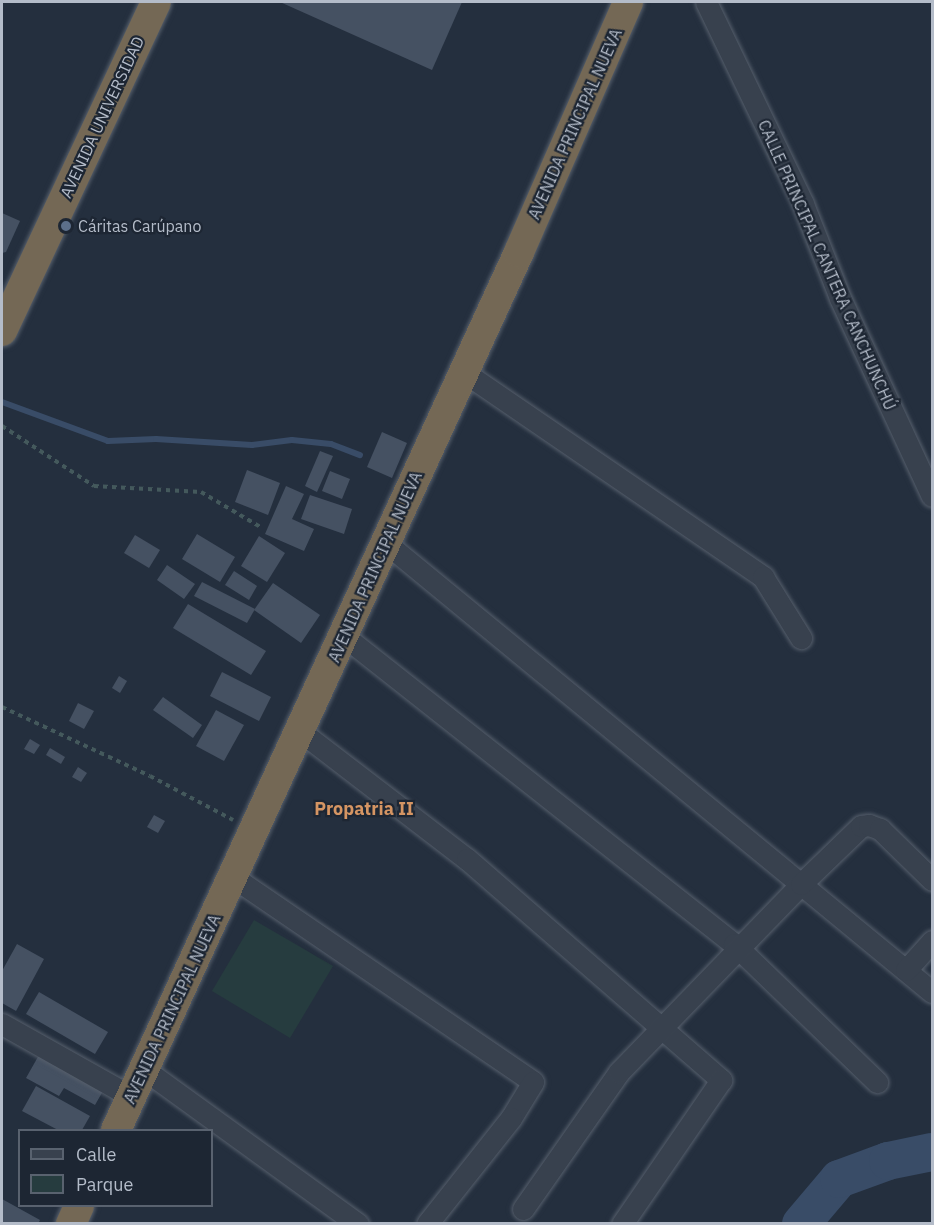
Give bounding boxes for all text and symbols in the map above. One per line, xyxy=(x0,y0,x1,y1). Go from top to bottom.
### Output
street label: AVENIDA PRINCIPAL NUEVA xyxy=(524,26,626,222)
street label: AVENIDA UNIVERSIDAD xyxy=(56,33,148,201)
street label: CALLE PRINCIPAL CANTERA CANCHUNCHÚ xyxy=(754,117,900,413)
place label: Cáritas Carúpano xyxy=(78,216,201,236)
marker: Cáritas Carúpano xyxy=(59,219,73,233)
street label: AVENIDA PRINCIPAL NUEVA xyxy=(324,469,426,665)
district label: Propatria II xyxy=(314,798,414,820)
street label: AVENIDA PRINCIPAL NUEVA xyxy=(120,911,224,1107)
legend xyxy=(18,1129,213,1207)
text: Calle xyxy=(76,1143,116,1166)
text: Parque xyxy=(76,1173,133,1196)

